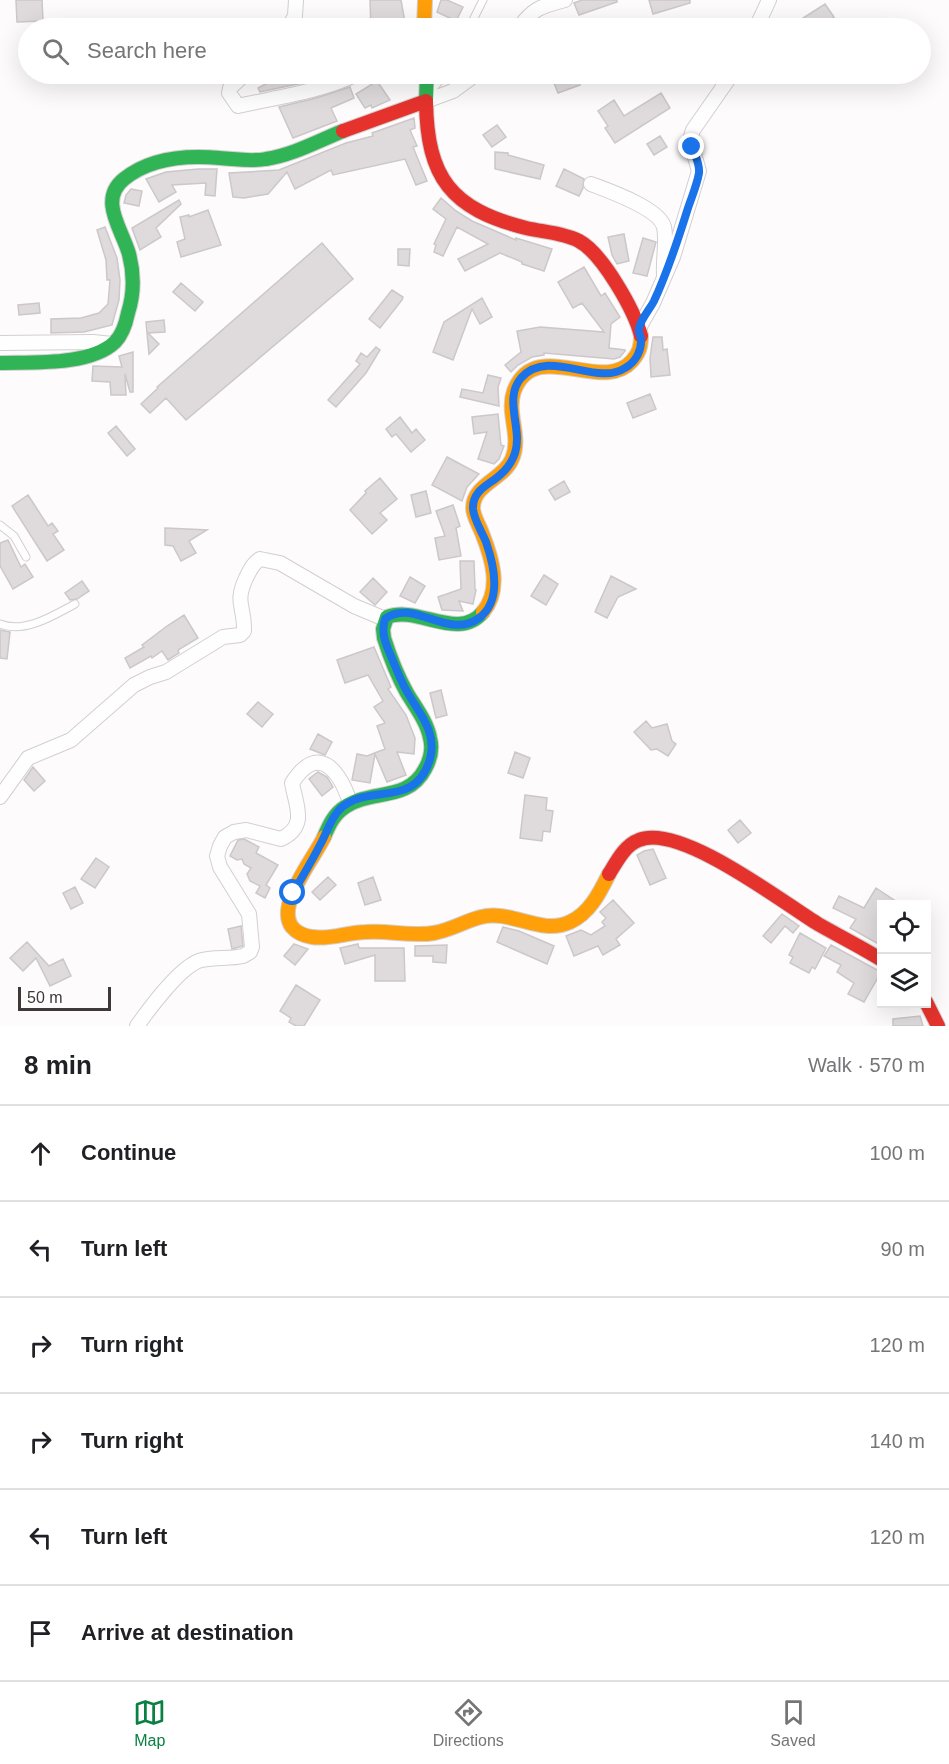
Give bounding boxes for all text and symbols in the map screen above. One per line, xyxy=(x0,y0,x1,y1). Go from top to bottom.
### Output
search box xyxy=(18,18,931,84)
icon: search xyxy=(39,35,72,68)
text: Search here xyxy=(87,38,207,63)
route end xyxy=(678,133,704,159)
route start xyxy=(279,879,305,905)
map controls xyxy=(877,900,931,1008)
button: locate xyxy=(877,900,931,954)
button: layers xyxy=(877,954,931,1008)
scale bar xyxy=(18,984,111,1012)
text: 50 m xyxy=(27,989,63,1006)
text: 8 min xyxy=(24,1050,92,1080)
text: Walk · 570 m xyxy=(808,1054,925,1076)
icon: ahead xyxy=(24,1137,57,1170)
text: Continue xyxy=(81,1140,176,1165)
text: 100 m xyxy=(869,1142,925,1164)
icon: left xyxy=(24,1233,57,1266)
text: Turn left xyxy=(81,1236,167,1261)
text: 90 m xyxy=(881,1238,925,1260)
icon: right xyxy=(24,1329,57,1362)
text: Turn right xyxy=(81,1332,183,1357)
text: 120 m xyxy=(869,1334,925,1356)
icon: right xyxy=(24,1425,57,1458)
text: Turn right xyxy=(81,1428,183,1453)
text: 140 m xyxy=(869,1430,925,1452)
icon: left xyxy=(24,1521,57,1554)
text: Turn left xyxy=(81,1524,167,1549)
text: 120 m xyxy=(869,1526,925,1548)
icon: arrive xyxy=(24,1617,57,1650)
text: Arrive at destination xyxy=(81,1620,294,1645)
tab: Map xyxy=(133,1696,166,1750)
tab: Directions xyxy=(433,1696,504,1750)
tab: Saved xyxy=(770,1696,816,1750)

